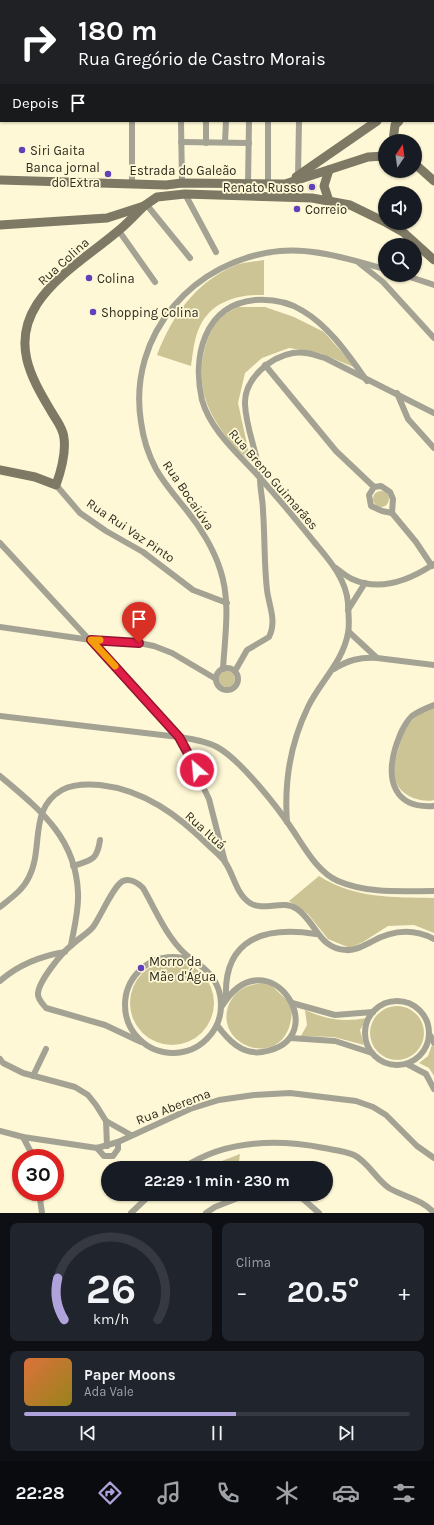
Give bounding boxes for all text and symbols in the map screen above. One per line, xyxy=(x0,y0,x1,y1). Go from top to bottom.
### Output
text: 180 m xyxy=(78,14,157,47)
icon: right xyxy=(12,16,64,68)
text: Rua Gregório de Castro Morais xyxy=(78,48,326,70)
icon: arrive xyxy=(67,92,89,114)
text: Depois xyxy=(12,94,59,112)
north arrow xyxy=(378,134,422,178)
map controls xyxy=(378,134,422,282)
place label: Siri Gaita xyxy=(30,143,85,158)
marker: Siri Gaita xyxy=(17,145,27,155)
place label: Banca jornal do Extra xyxy=(25,160,100,190)
street label: Estrada do Galeão xyxy=(130,163,236,178)
marker: Banca jornal do Extra xyxy=(103,169,113,179)
place label: Renato Russo xyxy=(223,180,304,195)
marker: Renato Russo xyxy=(307,182,317,192)
button: sound xyxy=(378,186,422,230)
place label: Correio xyxy=(305,202,347,217)
marker: Correio xyxy=(292,204,302,214)
street label: Rua Colina xyxy=(35,234,92,288)
button: search xyxy=(378,238,422,282)
place label: Colina xyxy=(97,271,135,286)
marker: Colina xyxy=(84,273,94,283)
place label: Shopping Colina xyxy=(101,305,199,320)
marker: Shopping Colina xyxy=(88,307,98,317)
street label: Rua Breno Guimarães xyxy=(226,426,322,533)
street label: Rua Bocaiúva xyxy=(160,458,217,533)
street label: Rua Rui Vaz Pinto xyxy=(84,495,178,565)
pin xyxy=(122,602,156,643)
icon: arrive xyxy=(128,608,150,630)
position arrow xyxy=(176,749,218,791)
street label: Rua Ituá xyxy=(182,808,229,853)
place label: Morro da Mãe d'Água xyxy=(149,954,216,984)
marker: Morro da Mãe d'Água xyxy=(136,963,146,973)
street label: Rua Aberema xyxy=(134,1085,213,1128)
speed limit sign: 30 xyxy=(12,1149,64,1201)
text: 22:29 · 1 min · 230 m xyxy=(144,1172,290,1190)
text: Clima xyxy=(236,1255,271,1270)
text: 26 xyxy=(86,1265,136,1313)
text: 20.5° xyxy=(287,1274,359,1310)
text: − xyxy=(236,1280,248,1306)
text: + xyxy=(398,1280,410,1306)
text: km/h xyxy=(93,1311,129,1328)
text: Paper Moons xyxy=(84,1366,176,1384)
text: Ada Vale xyxy=(84,1384,134,1399)
icon: previous xyxy=(77,1422,99,1444)
icon: pause xyxy=(206,1422,228,1444)
icon: next xyxy=(335,1422,357,1444)
icon: directions xyxy=(96,1479,124,1507)
icon: music xyxy=(155,1479,183,1507)
icon: phone xyxy=(214,1479,242,1507)
icon: climate xyxy=(273,1479,301,1507)
icon: car xyxy=(332,1479,360,1507)
icon: filters xyxy=(390,1479,418,1507)
text: 22:28 xyxy=(15,1482,65,1504)

